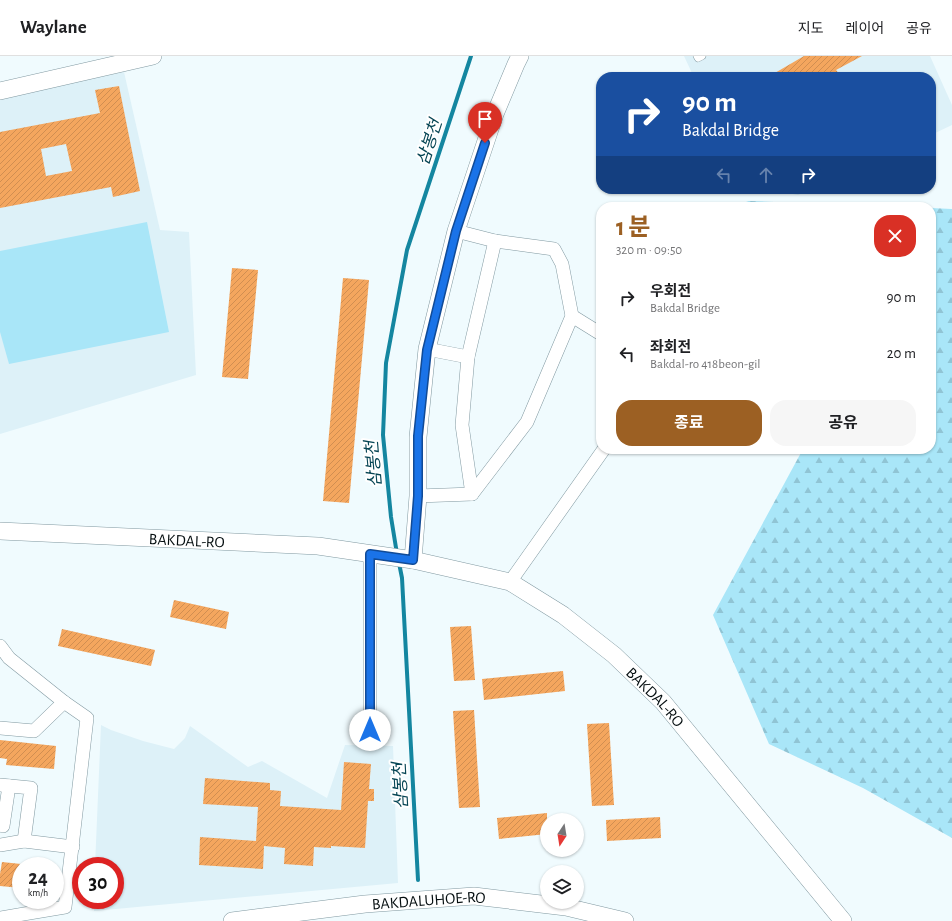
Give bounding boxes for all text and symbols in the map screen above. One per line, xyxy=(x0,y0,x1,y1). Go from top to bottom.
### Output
text: Waylane xyxy=(20,18,87,37)
text: 지도 xyxy=(798,22,824,36)
text: 레이어 xyxy=(846,22,884,36)
text: 공유 xyxy=(906,22,932,36)
icon: right xyxy=(616,88,668,140)
text: 90 m xyxy=(682,89,737,117)
pin xyxy=(468,102,502,143)
icon: arrive xyxy=(474,108,496,130)
water label: 삼봉천 xyxy=(413,115,446,167)
text: Bakdal Bridge xyxy=(682,122,779,140)
icon: left xyxy=(713,164,735,186)
icon: ahead xyxy=(755,164,777,186)
icon: right xyxy=(797,164,819,186)
button: close xyxy=(874,215,916,257)
text: 1 분 xyxy=(616,216,650,240)
text: 320 m · 09:50 xyxy=(616,244,682,257)
text: 우회전 xyxy=(650,284,691,299)
icon: right xyxy=(616,287,638,309)
text: 90 m xyxy=(887,290,916,305)
text: Bakdal Bridge xyxy=(650,302,720,315)
text: 좌회전 xyxy=(650,340,691,355)
icon: left xyxy=(616,343,638,365)
text: 20 m xyxy=(887,346,916,361)
text: Bakdal-ro 418beon-gil xyxy=(650,358,761,371)
button: 종료 xyxy=(616,400,762,446)
button: 공유 xyxy=(770,400,916,446)
water label: 삼봉천 xyxy=(362,437,384,488)
street label: BAKDAL-RO xyxy=(148,531,225,551)
street label: BAKDAL-RO xyxy=(623,664,687,730)
position arrow xyxy=(349,709,391,751)
water label: 삼봉천 xyxy=(390,760,410,810)
north arrow xyxy=(540,813,584,857)
map controls xyxy=(540,813,584,909)
speed limit sign: 30 xyxy=(72,857,124,909)
button: layers xyxy=(540,865,584,909)
text: 24 xyxy=(28,868,48,888)
text: km/h xyxy=(28,888,48,898)
street label: BAKDALUHOE-RO xyxy=(371,889,486,912)

